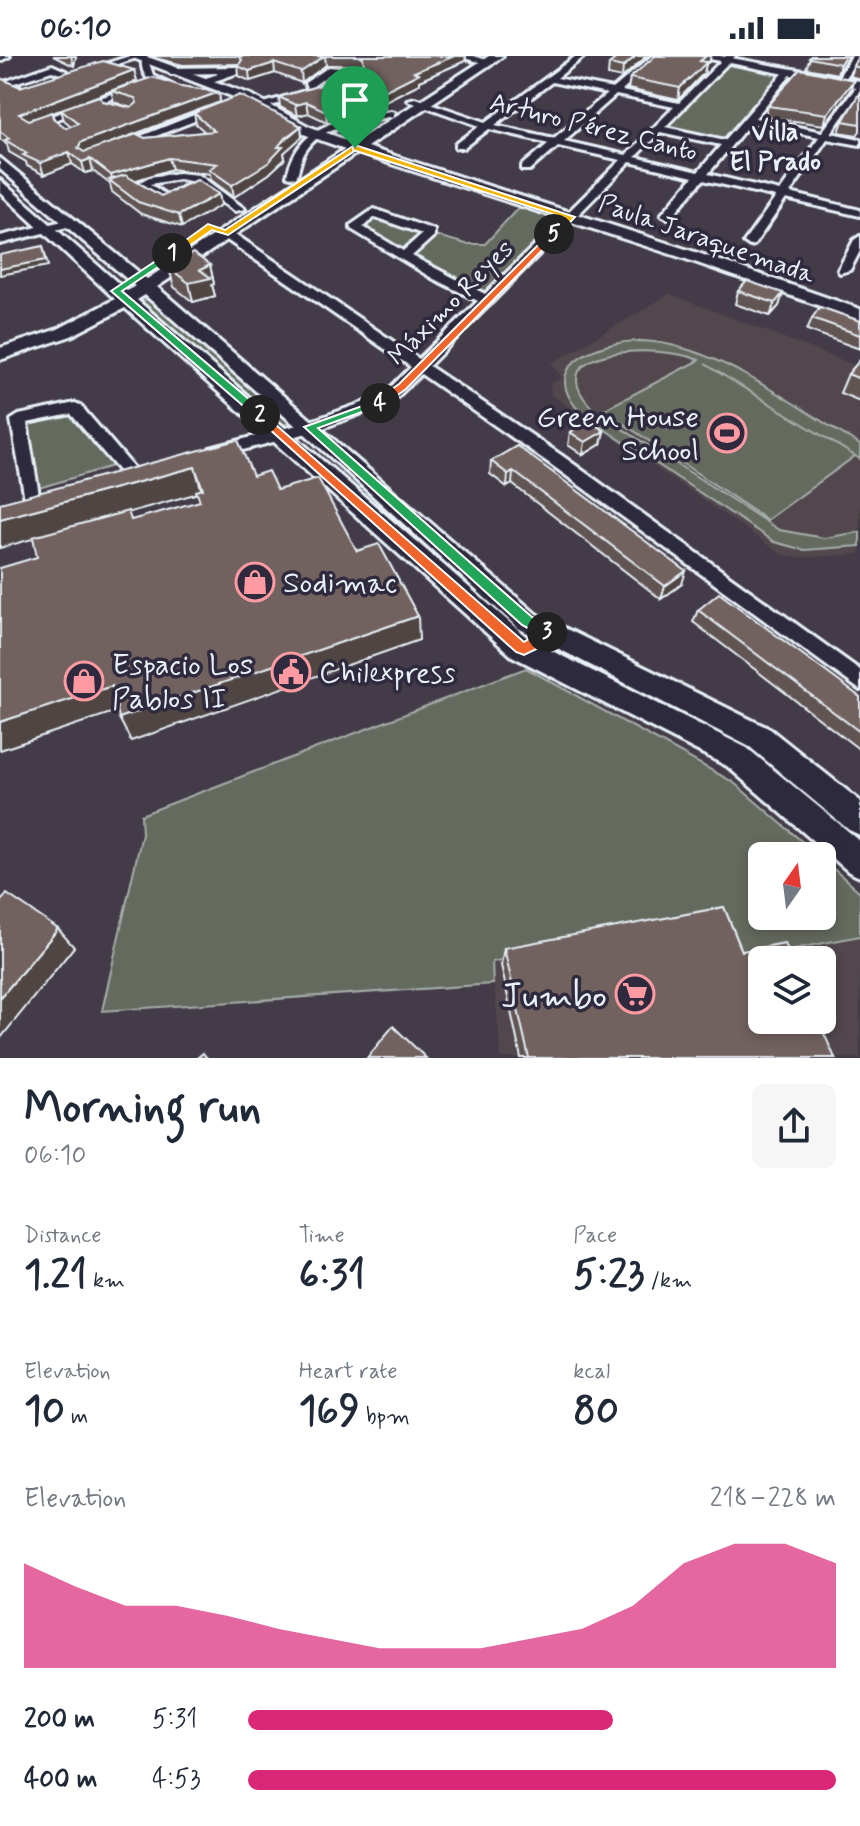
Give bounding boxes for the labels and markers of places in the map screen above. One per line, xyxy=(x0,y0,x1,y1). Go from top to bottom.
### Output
pin xyxy=(321,66,389,148)
pin: 5 xyxy=(534,214,574,254)
pin: 1 xyxy=(152,233,192,273)
pin: 4 xyxy=(360,383,400,423)
pin: 2 xyxy=(240,395,280,435)
place label: Green House School xyxy=(537,398,699,471)
sports icon: Green House School xyxy=(706,412,748,454)
shop icon: Sodimac xyxy=(234,561,276,603)
place label: Sodimac xyxy=(283,564,397,603)
pin: 3 xyxy=(527,612,567,652)
place label: Espacio Los Pablos II xyxy=(112,646,253,719)
public building icon: Chilexpress xyxy=(270,651,312,693)
place label: Chilexpress xyxy=(319,654,455,693)
shop icon: Espacio Los Pablos II xyxy=(63,660,105,702)
supermarket icon: Jumbo xyxy=(614,973,656,1015)
place label: Jumbo xyxy=(501,974,607,1021)

